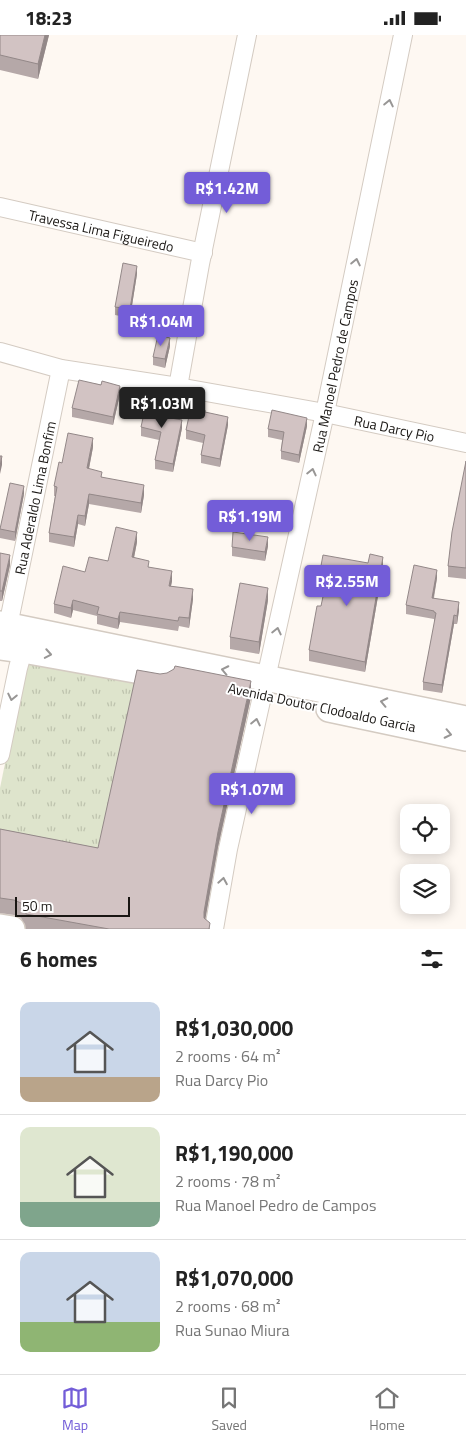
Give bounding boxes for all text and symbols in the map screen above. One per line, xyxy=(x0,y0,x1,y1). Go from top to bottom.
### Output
text: 18:23 xyxy=(25,3,72,32)
one-way arrow xyxy=(383,98,394,107)
pin: R$1.42M xyxy=(181,171,273,214)
text: R$1.42M xyxy=(195,176,259,200)
street label: Travessa Lima Figueiredo xyxy=(27,203,176,257)
one-way arrow xyxy=(351,257,361,266)
street label: Rua Manoel Pedro de Campos xyxy=(306,277,363,454)
pin: R$1.04M xyxy=(115,305,207,347)
text: R$1.04M xyxy=(129,309,193,333)
pin: R$1.03M xyxy=(116,387,208,429)
text: R$1.03M xyxy=(130,391,194,415)
street label: Rua Darcy Pio xyxy=(352,409,437,447)
street label: Rua Aderaldo Lima Bonfim xyxy=(8,419,61,576)
one-way arrow xyxy=(306,468,317,477)
pin: R$1.19M xyxy=(204,499,296,542)
text: R$1.19M xyxy=(218,504,282,528)
pin: R$2.55M xyxy=(301,565,393,607)
text: R$2.55M xyxy=(315,569,379,593)
one-way arrow xyxy=(271,626,282,635)
one-way arrow xyxy=(44,649,53,659)
one-way arrow xyxy=(220,665,229,676)
street label: Avenida Doutor Clodoaldo Garcia xyxy=(226,677,418,737)
one-way arrow xyxy=(7,693,18,702)
one-way arrow xyxy=(380,698,388,708)
one-way arrow xyxy=(250,717,261,726)
one-way arrow xyxy=(443,728,452,739)
pin: R$1.07M xyxy=(206,773,298,815)
text: R$1.07M xyxy=(220,777,284,801)
map controls xyxy=(400,804,450,914)
button: locate xyxy=(400,804,450,854)
button: layers xyxy=(400,864,450,914)
one-way arrow xyxy=(217,877,227,885)
scale bar xyxy=(15,894,130,917)
text: 50 m xyxy=(22,895,52,916)
text: 6 homes xyxy=(20,943,97,975)
icon: filters xyxy=(418,945,446,973)
text: R$1,030,000 xyxy=(175,1012,293,1044)
icon: home xyxy=(60,1022,120,1082)
text: 2 rooms · 64 m² xyxy=(175,1044,280,1068)
text: Rua Darcy Pio xyxy=(175,1068,268,1092)
text: R$1,190,000 xyxy=(175,1137,293,1169)
icon: home xyxy=(60,1147,120,1207)
text: 2 rooms · 78 m² xyxy=(175,1169,280,1193)
text: Rua Manoel Pedro de Campos xyxy=(175,1193,376,1217)
text: R$1,070,000 xyxy=(175,1262,293,1294)
icon: home xyxy=(60,1272,120,1332)
text: 2 rooms · 68 m² xyxy=(175,1294,280,1318)
text: Rua Sunao Miura xyxy=(175,1318,290,1342)
tab: Map xyxy=(61,1384,89,1435)
tab: Saved xyxy=(211,1384,247,1435)
tab: Home xyxy=(369,1384,405,1435)

